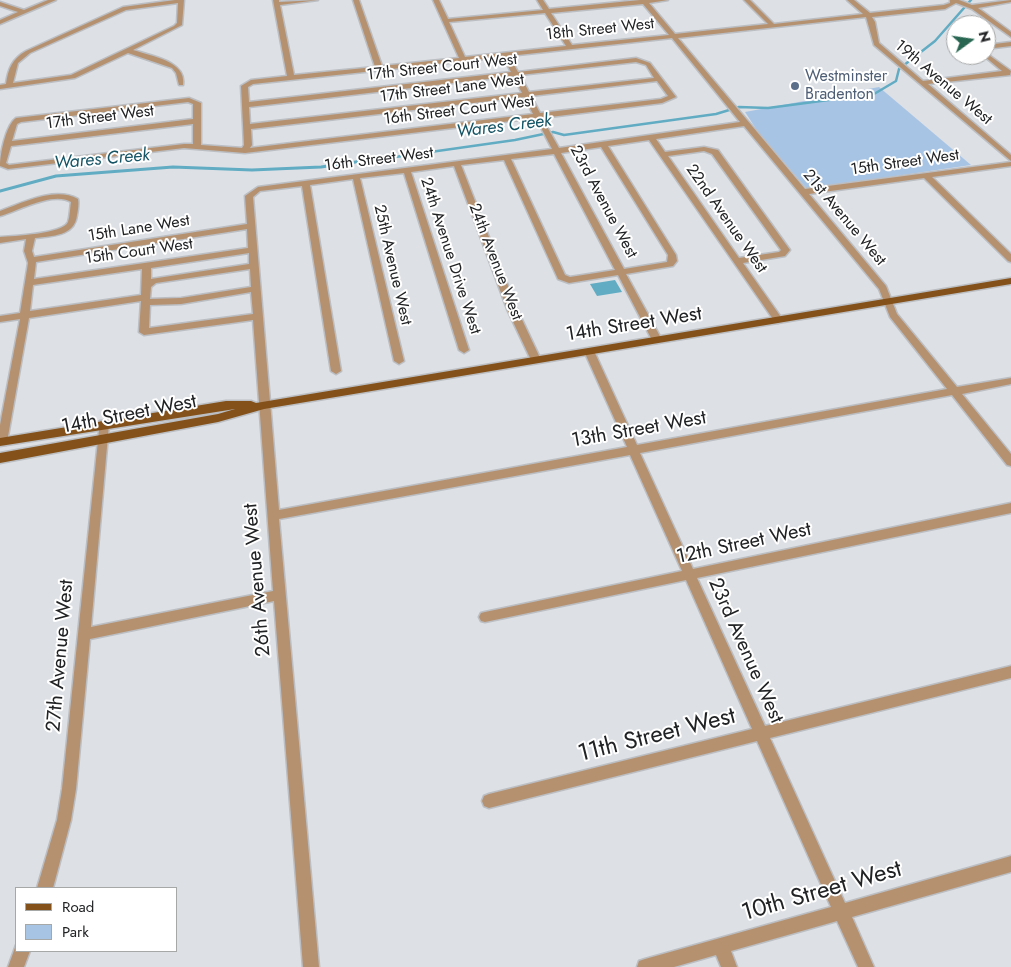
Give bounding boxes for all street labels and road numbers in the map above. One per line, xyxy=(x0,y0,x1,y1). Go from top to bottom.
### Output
street label: 18th Street West xyxy=(545,15,655,45)
street label: 19th Avenue West xyxy=(890,37,996,129)
street label: 17th Street Court West xyxy=(366,51,518,85)
street label: 17th Street Lane West xyxy=(379,71,525,107)
street label: 16th Street Court West xyxy=(383,92,535,130)
street label: 17th Street West xyxy=(45,102,155,134)
street label: 23rd Avenue West xyxy=(565,142,641,262)
street label: 16th Street West xyxy=(323,144,435,176)
street label: 15th Street West xyxy=(850,146,960,180)
street label: 22nd Avenue West xyxy=(681,161,771,277)
street label: 21st Avenue West xyxy=(798,166,890,270)
street label: 24th Avenue Drive West xyxy=(416,175,484,337)
street label: 24th Avenue West xyxy=(464,201,526,323)
street label: 25th Avenue West xyxy=(369,203,415,327)
street label: 15th Lane West xyxy=(87,211,191,247)
street label: 15th Court West xyxy=(84,235,194,269)
street label: 14th Street West xyxy=(564,302,704,348)
street label: 14th Street West xyxy=(59,390,199,440)
street label: 13th Street West xyxy=(570,406,708,454)
street label: 26th Avenue West xyxy=(239,502,277,658)
street label: 12th Street West xyxy=(675,518,813,570)
street label: 23rd Avenue West xyxy=(702,575,788,727)
street label: 27th Avenue West xyxy=(42,579,80,733)
street label: 11th Street West xyxy=(575,703,739,769)
street label: 10th Street West xyxy=(739,855,905,929)

